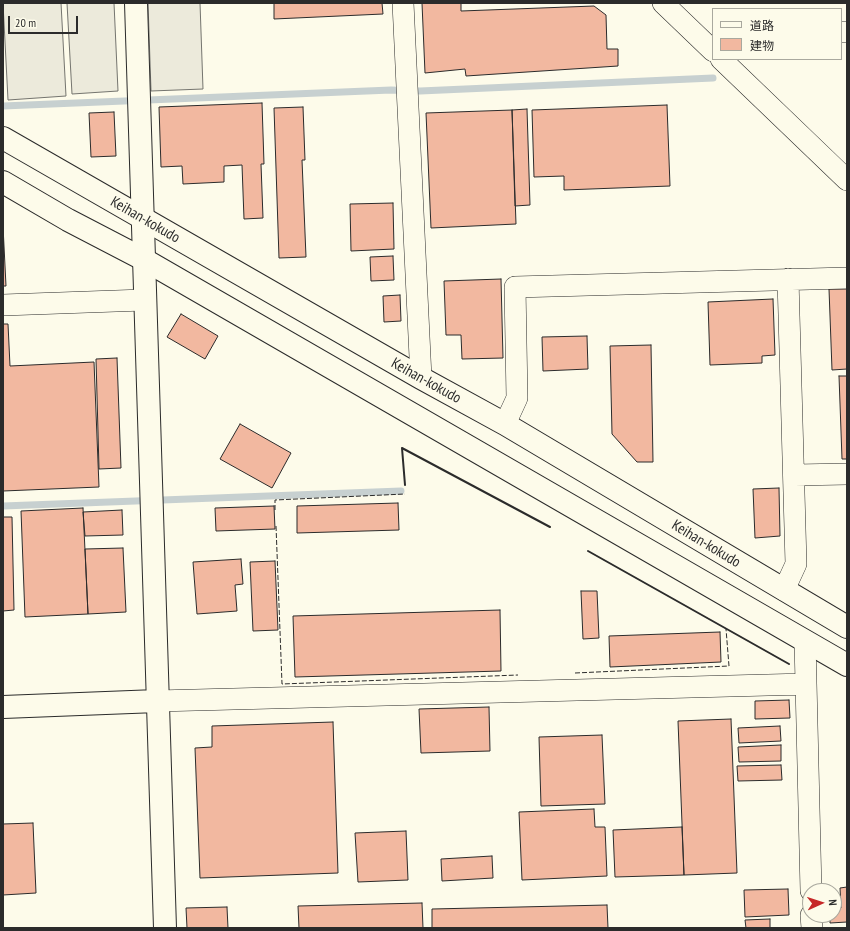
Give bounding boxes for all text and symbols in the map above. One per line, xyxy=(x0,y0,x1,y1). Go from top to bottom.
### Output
scale bar xyxy=(10,8,80,34)
legend xyxy=(712,8,842,60)
text: 20 m xyxy=(15,15,36,30)
text: 道路 xyxy=(750,18,774,33)
text: 建物 xyxy=(750,38,774,53)
street label: Keihan-kokudo xyxy=(107,193,183,247)
street label: Keihan-kokudo xyxy=(388,354,464,408)
street label: Keihan-kokudo xyxy=(668,516,744,572)
north arrow xyxy=(802,883,842,923)
text: N xyxy=(826,899,840,906)

